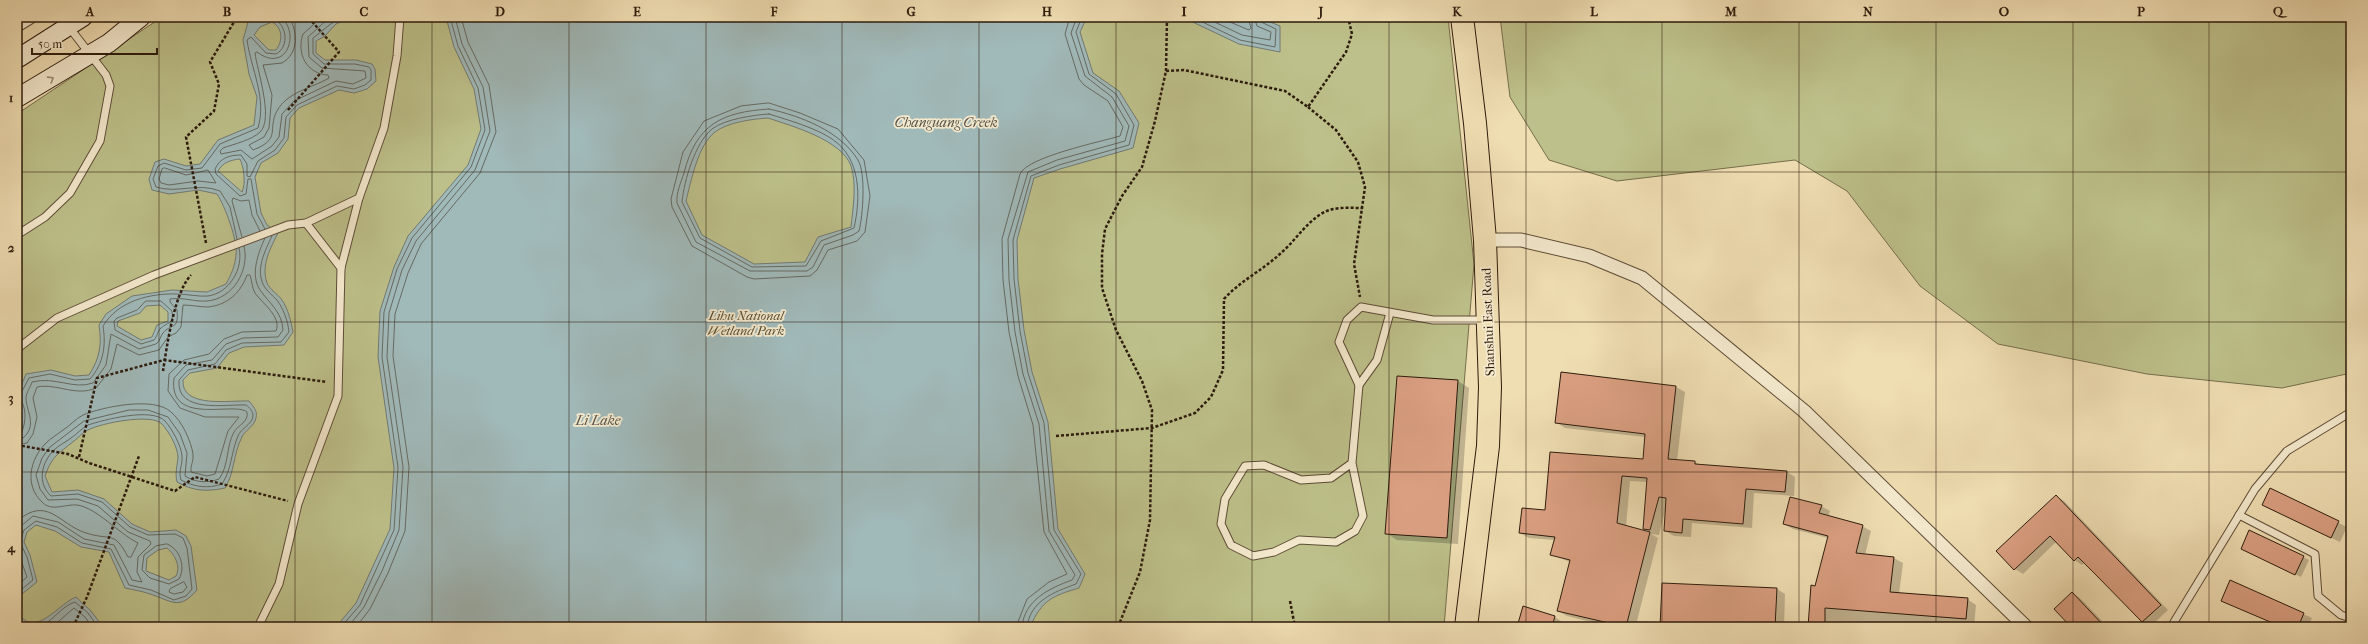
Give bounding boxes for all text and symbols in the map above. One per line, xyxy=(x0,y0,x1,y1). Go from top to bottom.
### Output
text: A xyxy=(85,4,95,19)
text: B xyxy=(223,4,232,19)
text: C xyxy=(360,4,369,19)
text: D xyxy=(495,4,505,19)
text: E xyxy=(633,4,641,19)
text: F xyxy=(770,4,778,19)
text: G xyxy=(906,4,916,19)
text: H xyxy=(1042,4,1053,19)
text: I xyxy=(1181,4,1187,19)
text: J xyxy=(1317,4,1324,20)
text: K xyxy=(1452,4,1463,19)
text: L xyxy=(1590,4,1599,19)
text: M xyxy=(1724,4,1737,19)
text: N xyxy=(1863,4,1873,19)
text: O xyxy=(1999,4,2009,19)
text: P xyxy=(2137,4,2145,19)
text: Q xyxy=(2273,4,2288,19)
scale bar xyxy=(32,30,157,56)
text: 50 m xyxy=(38,37,62,51)
one-way arrow xyxy=(47,76,54,84)
text: 1 xyxy=(9,90,14,105)
water label: Changuang Creek xyxy=(894,114,998,131)
text: 2 xyxy=(8,240,15,255)
street label: Shanshui East Road xyxy=(1479,267,1497,377)
park label: Lihu National Wetland Park xyxy=(708,308,785,338)
text: 3 xyxy=(8,390,14,406)
water label: Li Lake xyxy=(575,412,621,429)
text: 4 xyxy=(6,540,16,556)

